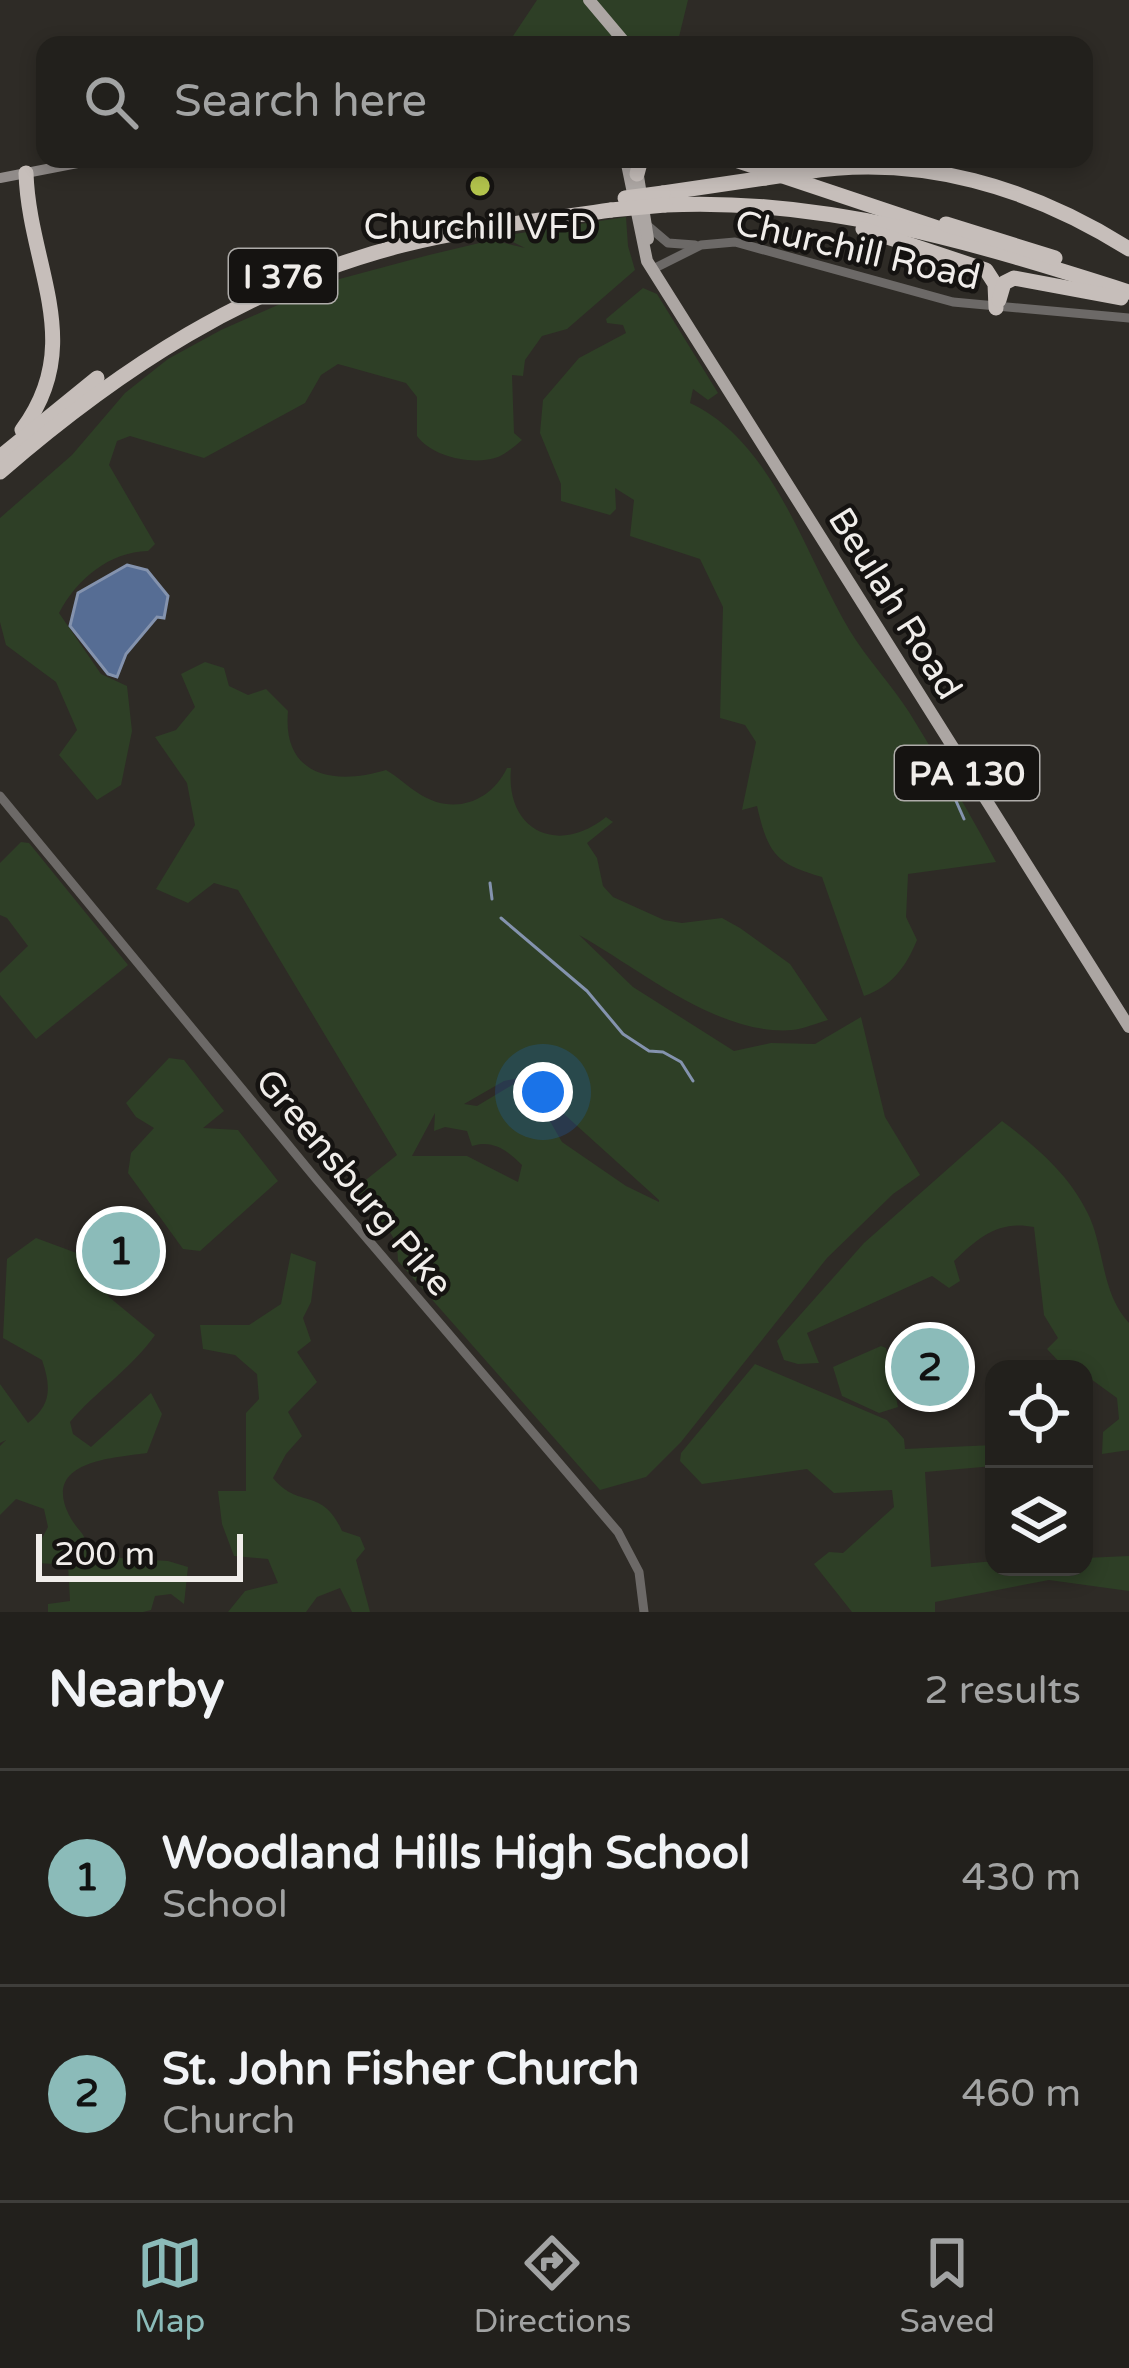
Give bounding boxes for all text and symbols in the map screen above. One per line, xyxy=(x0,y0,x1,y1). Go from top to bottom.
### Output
search box xyxy=(36,36,1093,168)
icon: search xyxy=(78,69,144,135)
text: Search here xyxy=(174,75,427,129)
marker: Churchill VFD xyxy=(467,173,493,199)
street label: Churchill Road xyxy=(731,201,984,300)
place label: Churchill VFD xyxy=(363,206,597,249)
road number: I 376 xyxy=(229,249,337,303)
street label: Beulah Road xyxy=(819,500,971,708)
road number: PA 130 xyxy=(895,746,1039,800)
street label: Greensburg Pike xyxy=(246,1061,461,1305)
your location xyxy=(513,1062,573,1122)
pin: 1 xyxy=(82,1206,160,1296)
pin: 2 xyxy=(891,1322,969,1412)
map controls xyxy=(985,1360,1093,1576)
button: locate xyxy=(985,1360,1093,1468)
button: layers xyxy=(985,1468,1093,1576)
scale bar xyxy=(36,1528,243,1581)
text: 200 m xyxy=(54,1535,155,1574)
text: Nearby xyxy=(48,1659,225,1721)
text: 2 results xyxy=(924,1667,1081,1714)
text: Woodland Hills High School xyxy=(162,1827,750,1881)
text: 1 xyxy=(75,1854,99,1901)
text: 430 m xyxy=(962,1854,1081,1901)
text: School xyxy=(162,1881,288,1928)
text: St. John Fisher Church xyxy=(162,2043,640,2097)
text: 2 xyxy=(75,2070,99,2117)
text: 460 m xyxy=(962,2070,1081,2117)
text: Church xyxy=(162,2097,295,2144)
tab: Map xyxy=(134,2230,205,2341)
tab: Directions xyxy=(473,2230,631,2341)
tab: Saved xyxy=(900,2230,995,2341)

